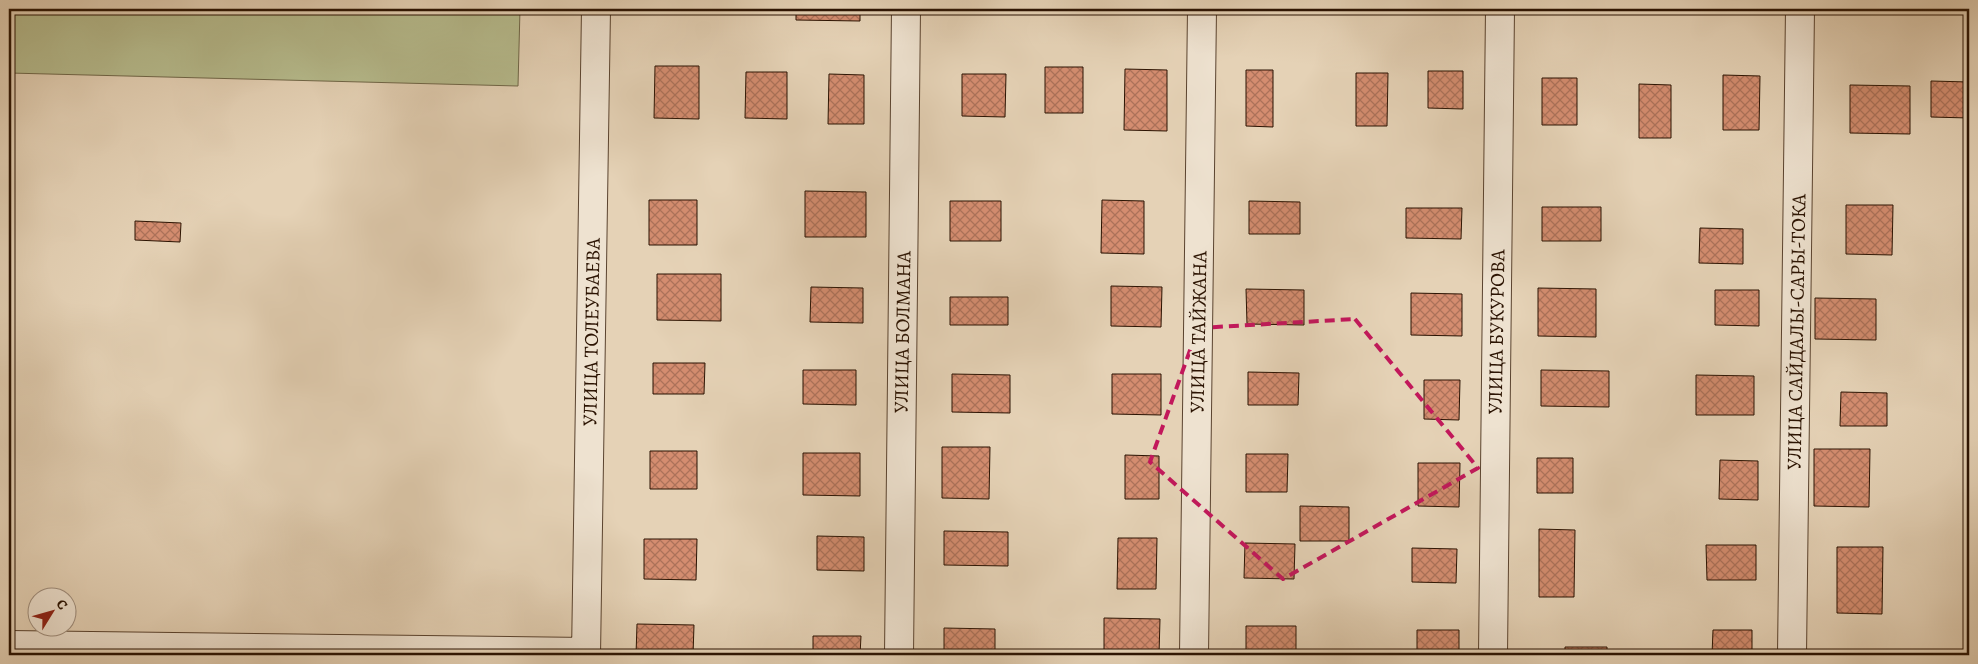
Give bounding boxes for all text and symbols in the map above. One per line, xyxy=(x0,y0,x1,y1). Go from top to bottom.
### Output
street label: УЛИЦА САЙДАЛЫ-САРЫ-ТОКА xyxy=(1781,193,1812,470)
street label: УЛИЦА ТОЛЕУБАЕВА xyxy=(576,237,607,426)
street label: УЛИЦА БУКУРОВА xyxy=(1482,249,1511,415)
street label: УЛИЦА БОЛМАНА xyxy=(888,250,917,413)
street label: УЛИЦА ТАЙЖАНА xyxy=(1184,250,1213,413)
north arrow xyxy=(28,586,78,636)
text: С xyxy=(52,595,72,614)

